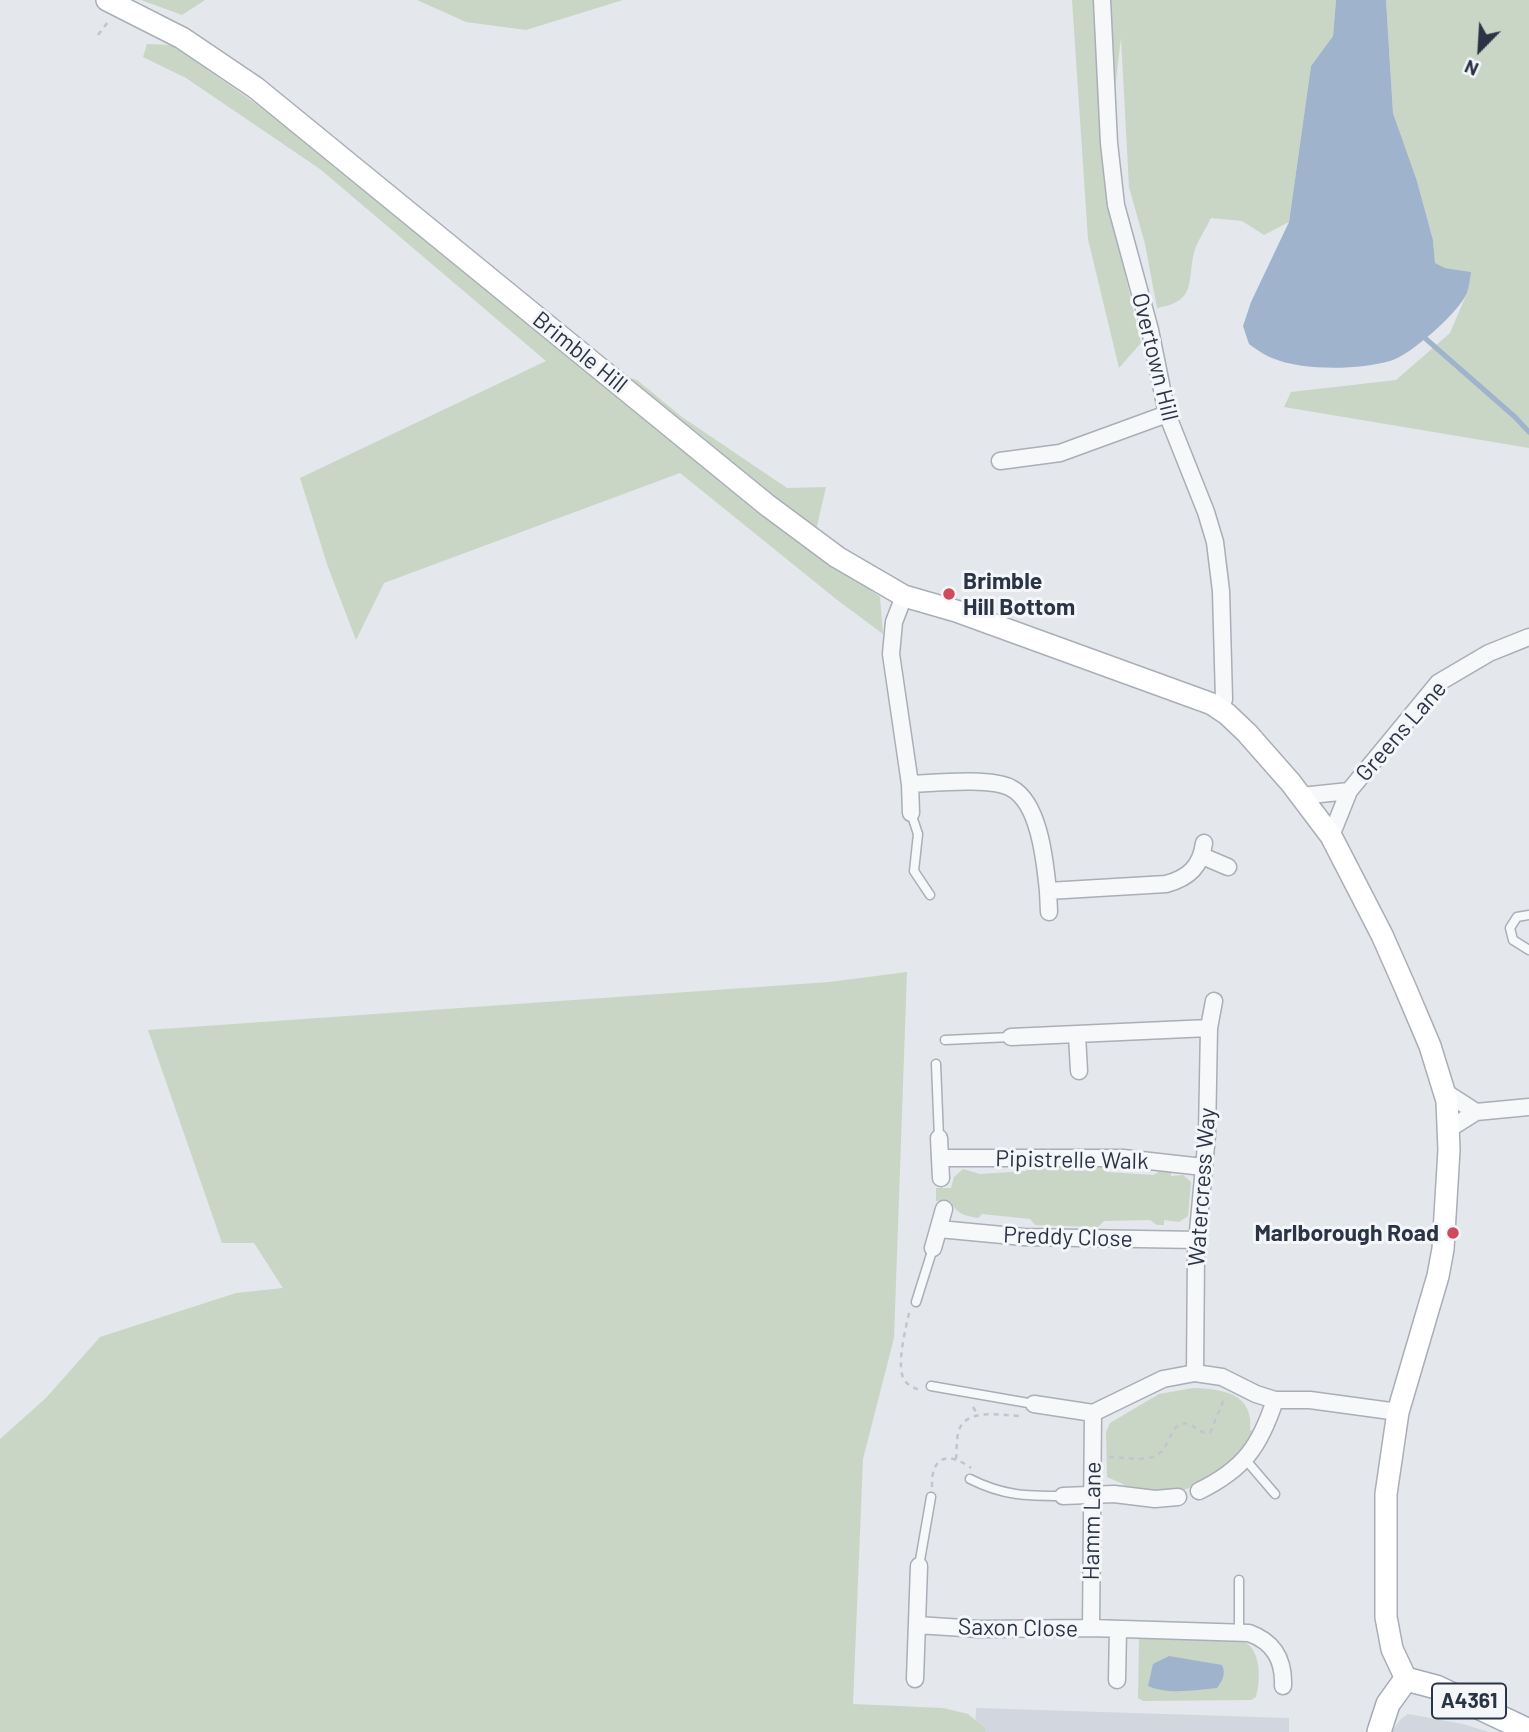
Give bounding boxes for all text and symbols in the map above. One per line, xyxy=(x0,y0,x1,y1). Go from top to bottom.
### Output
north arrow xyxy=(1445,14,1515,84)
text: N xyxy=(1461,56,1482,82)
street label: Overtown Hill xyxy=(1126,290,1184,424)
street label: Brimble Hill xyxy=(527,305,633,399)
place label: Brimble Hill Bottom xyxy=(963,567,1075,621)
marker: Brimble Hill Bottom xyxy=(941,586,957,602)
street label: Greens Lane xyxy=(1350,675,1452,787)
street label: Watercress Way xyxy=(1183,1107,1221,1267)
street label: Pipistrelle Walk xyxy=(995,1145,1149,1175)
place label: Marlborough Road xyxy=(1254,1219,1439,1247)
street label: Preddy Close xyxy=(1003,1221,1133,1253)
marker: Marlborough Road xyxy=(1445,1225,1461,1241)
street label: Hamm Lane xyxy=(1077,1461,1107,1581)
street label: Saxon Close xyxy=(958,1613,1078,1643)
road number: A4361 xyxy=(1432,1684,1506,1718)

